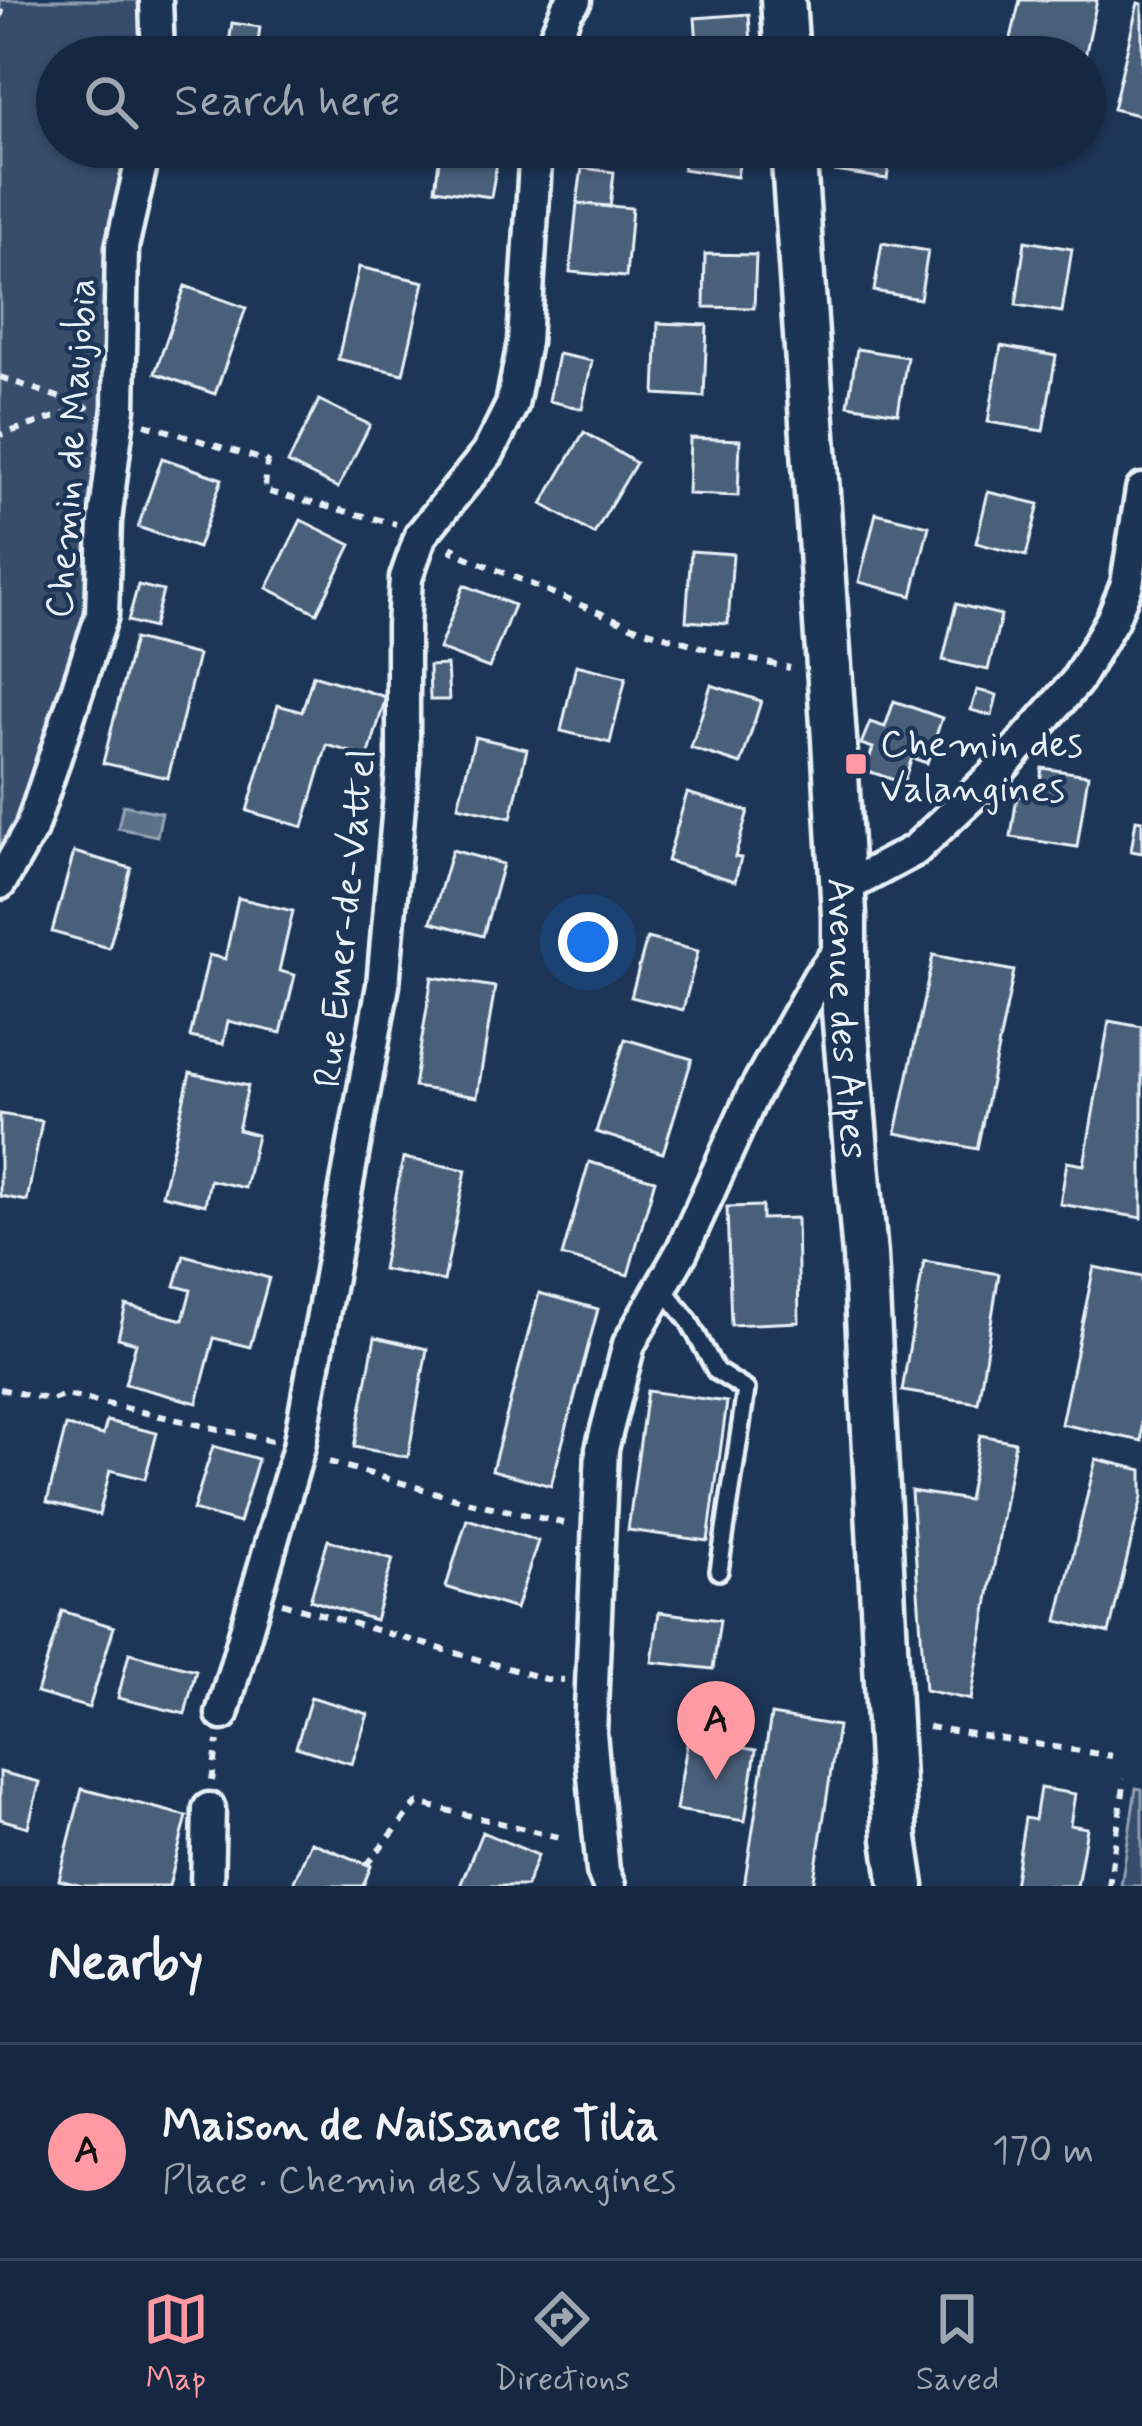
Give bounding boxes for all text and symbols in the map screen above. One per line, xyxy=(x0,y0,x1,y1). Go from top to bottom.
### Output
search box xyxy=(36,36,1106,168)
icon: search xyxy=(78,69,144,135)
text: Search here xyxy=(174,73,401,132)
street label: Chemin de Maujobia xyxy=(35,276,110,620)
place label: Chemin des Valangines xyxy=(880,720,1083,816)
street label: Rue Emer-de-Vattel xyxy=(303,747,390,1090)
marker: Chemin des Valangines xyxy=(843,751,869,777)
street label: Avenue des Alpes xyxy=(813,876,879,1161)
your location xyxy=(558,912,618,972)
pin: A xyxy=(677,1681,755,1780)
text: Nearby xyxy=(48,1931,203,1997)
text: Maison de Naissance Tilia xyxy=(162,2097,659,2156)
text: A xyxy=(74,2126,100,2177)
text: 170 m xyxy=(992,2126,1094,2177)
text: Place · Chemin des Valangines xyxy=(162,2156,676,2207)
tab: Map xyxy=(143,2286,209,2402)
tab: Directions xyxy=(494,2286,630,2402)
tab: Saved xyxy=(916,2286,999,2402)

